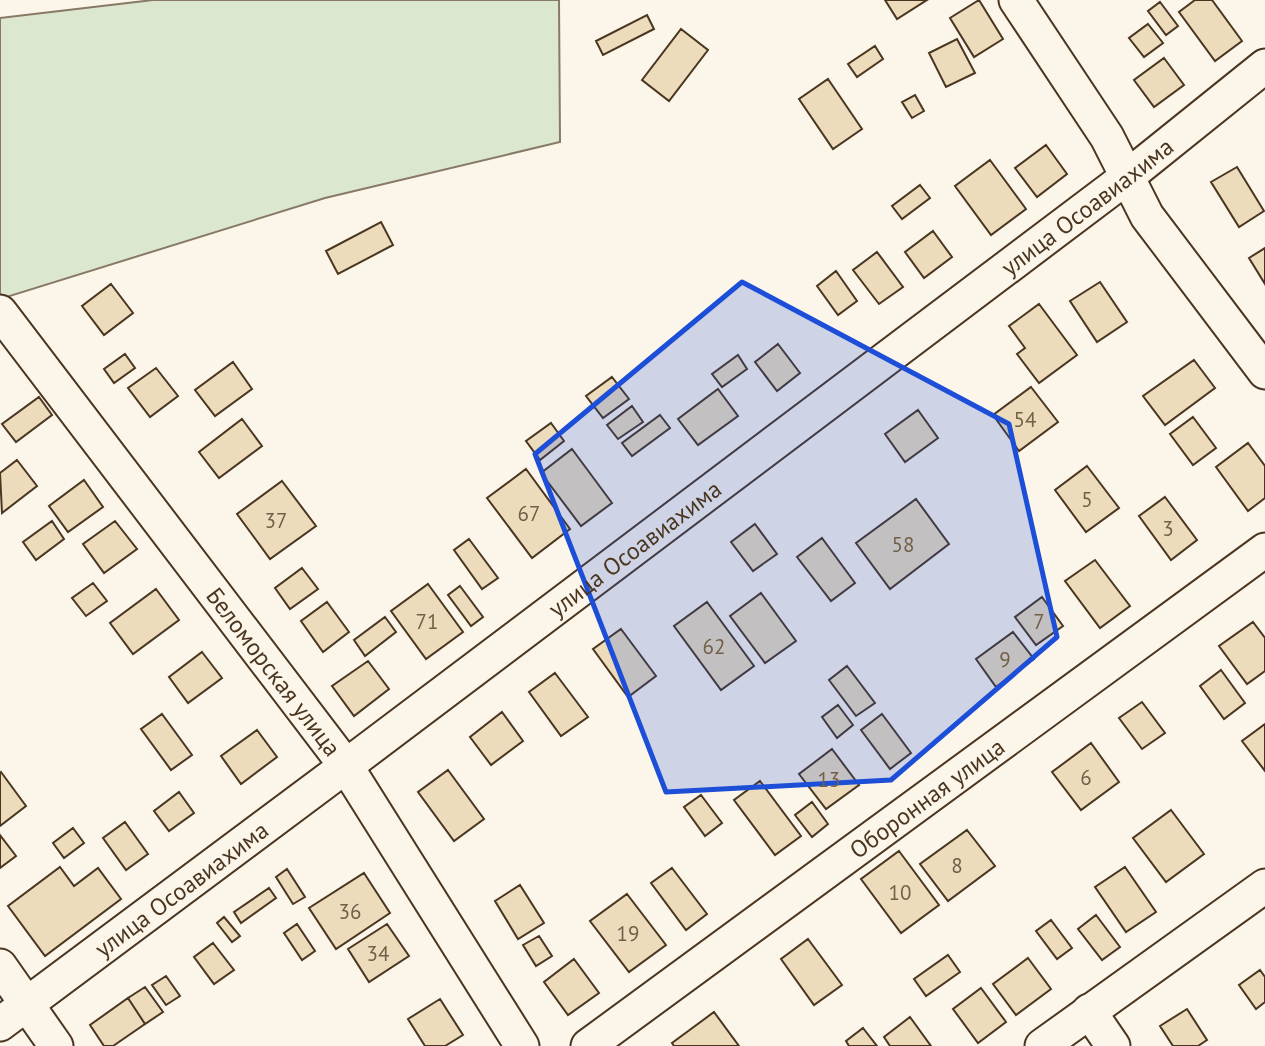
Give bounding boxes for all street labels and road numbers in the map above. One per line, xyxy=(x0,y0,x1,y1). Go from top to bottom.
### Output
street label: улица Осоавиахима xyxy=(995,131,1179,282)
street label: улица Осоавиахима xyxy=(542,473,727,624)
street label: Беломорская улица xyxy=(200,581,348,762)
street label: Оборонная улица xyxy=(843,731,1011,865)
street label: улица Осоавиахима xyxy=(88,814,274,964)

